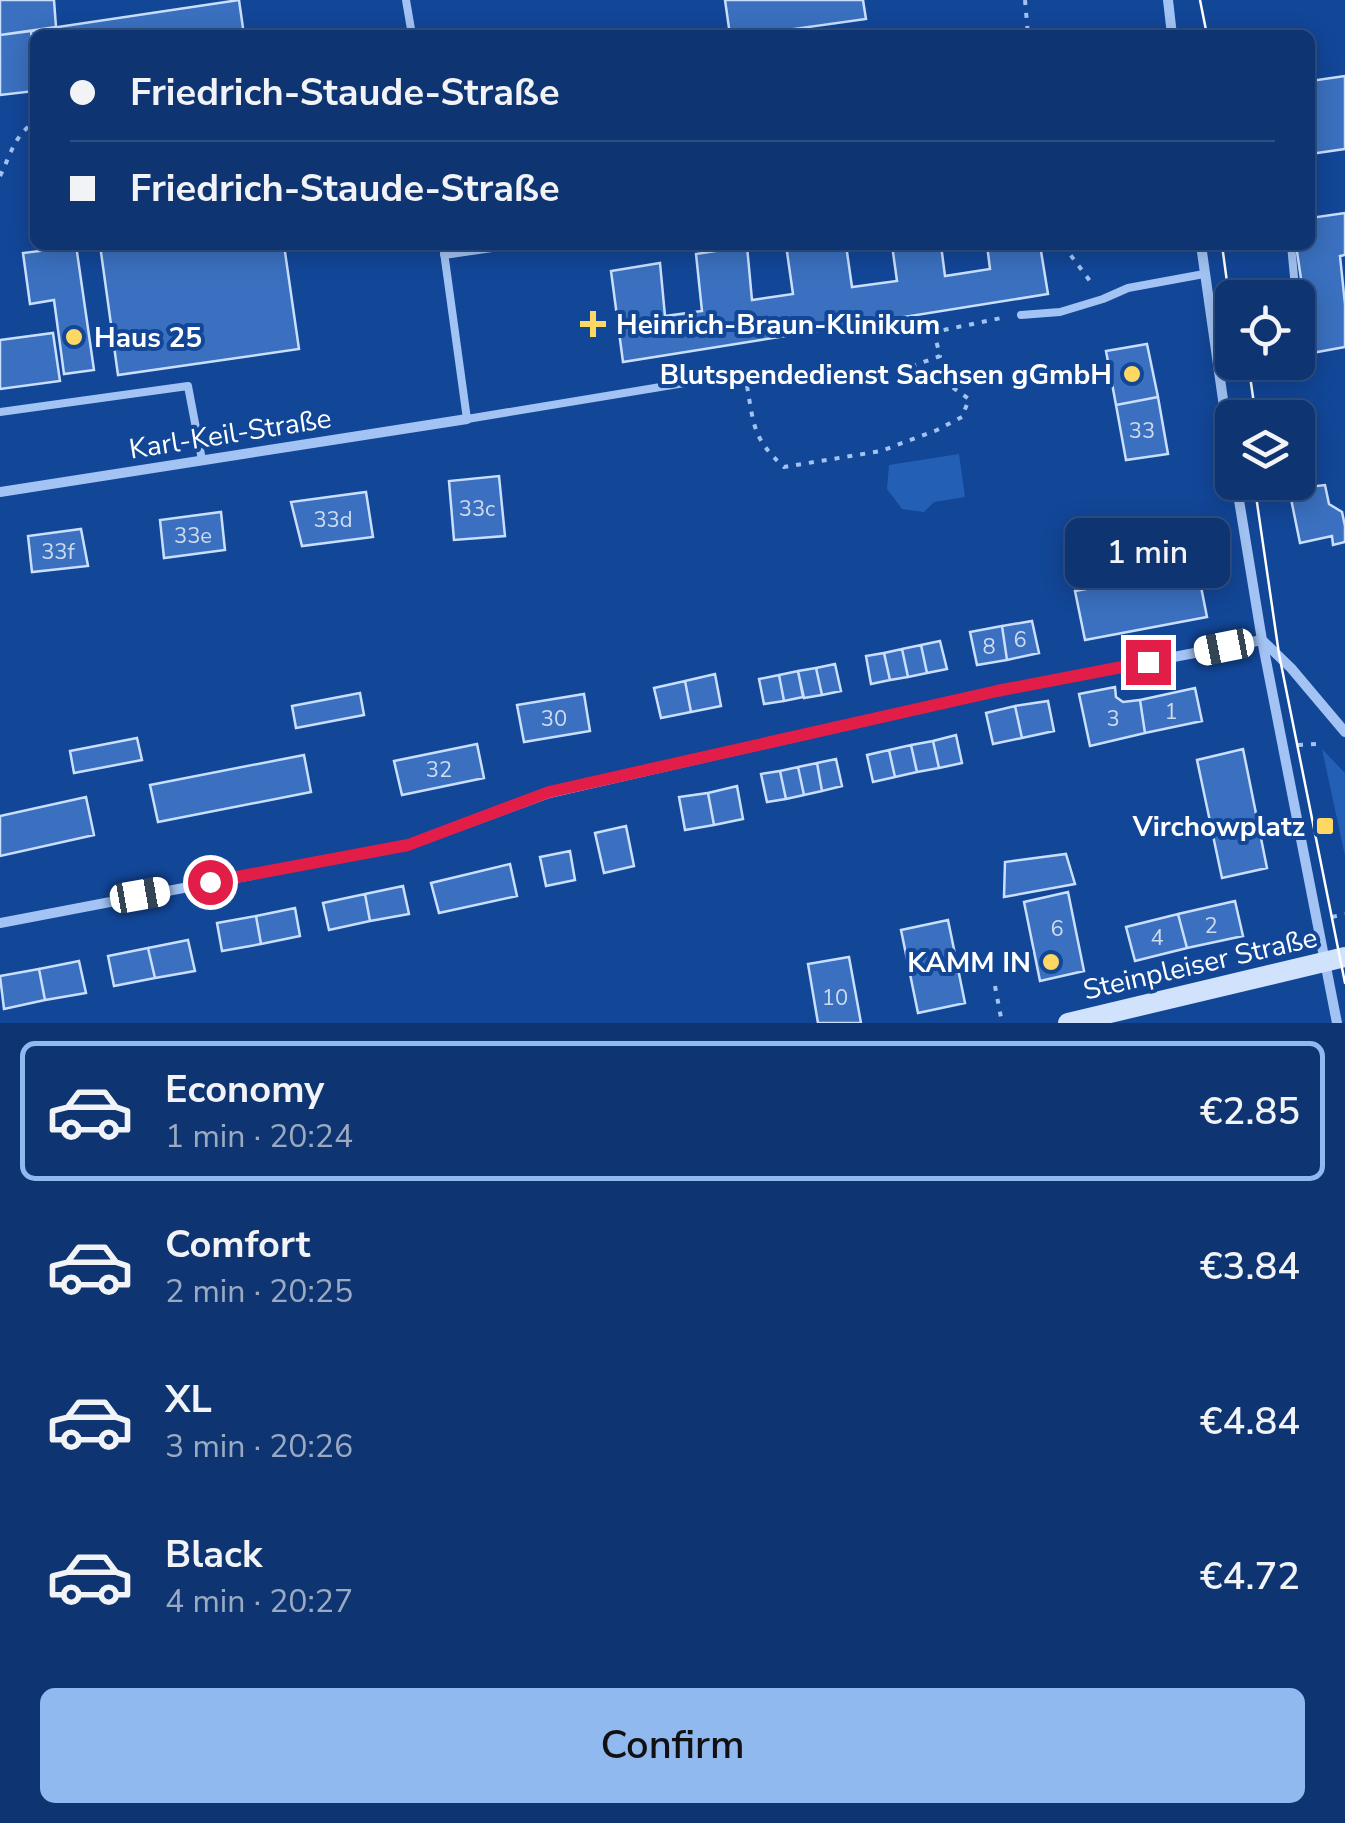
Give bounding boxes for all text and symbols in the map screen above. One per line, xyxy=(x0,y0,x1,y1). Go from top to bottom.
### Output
text: Friedrich-Staude-Straße xyxy=(130,67,560,118)
text: Friedrich-Staude-Straße xyxy=(130,163,560,214)
map controls xyxy=(1215,280,1315,500)
button: locate xyxy=(1215,280,1315,380)
place label: Heinrich-Braun-Klinikum xyxy=(616,306,940,344)
marker: Heinrich-Braun-Klinikum xyxy=(580,311,606,337)
place label: Haus 25 xyxy=(94,319,202,357)
marker: Haus 25 xyxy=(63,326,85,348)
place label: Blutspendedienst Sachsen gGmbH xyxy=(660,356,1112,394)
marker: Blutspendedienst Sachsen gGmbH xyxy=(1121,363,1143,385)
street label: Karl-Keil-Straße xyxy=(126,399,334,469)
button: layers xyxy=(1215,400,1315,500)
house number: 33 xyxy=(1129,416,1155,446)
house number: 33c xyxy=(459,494,495,524)
house number: 33d xyxy=(313,505,353,535)
callout: 1 min xyxy=(1066,517,1230,587)
house number: 33e xyxy=(174,521,212,551)
text: 1 min xyxy=(1107,531,1188,574)
house number: 33f xyxy=(41,537,76,567)
house number: 6 xyxy=(1013,625,1027,655)
car xyxy=(1192,627,1256,667)
house number: 8 xyxy=(982,632,996,662)
route end xyxy=(1126,640,1171,685)
house number: 1 xyxy=(1164,697,1178,727)
house number: 30 xyxy=(541,704,567,734)
house number: 3 xyxy=(1106,704,1120,734)
house number: 32 xyxy=(426,755,452,785)
place label: Virchowplatz xyxy=(1132,808,1305,846)
marker: Virchowplatz xyxy=(1314,815,1336,837)
route start xyxy=(188,860,233,905)
car xyxy=(108,875,172,915)
house number: 2 xyxy=(1204,911,1218,941)
house number: 6 xyxy=(1050,914,1064,944)
street label: Steinpleiser Straße xyxy=(1079,919,1321,1009)
house number: 4 xyxy=(1150,923,1164,953)
place label: KAMM IN xyxy=(907,944,1031,982)
marker: KAMM IN xyxy=(1040,951,1062,973)
house number: 10 xyxy=(822,983,848,1013)
text: Economy xyxy=(165,1064,324,1115)
icon: car xyxy=(45,1066,135,1156)
text: €2.85 xyxy=(1200,1086,1300,1137)
text: 1 min · 20:24 xyxy=(165,1115,353,1158)
text: Comfort xyxy=(165,1219,310,1270)
icon: car xyxy=(45,1221,135,1311)
text: €3.84 xyxy=(1200,1241,1300,1292)
text: 2 min · 20:25 xyxy=(165,1270,353,1313)
text: XL xyxy=(165,1374,212,1425)
icon: car xyxy=(45,1376,135,1466)
text: €4.84 xyxy=(1200,1396,1300,1447)
text: 3 min · 20:26 xyxy=(165,1425,353,1468)
text: Black xyxy=(165,1529,262,1580)
icon: car xyxy=(45,1531,135,1621)
text: €4.72 xyxy=(1200,1551,1300,1602)
text: 4 min · 20:27 xyxy=(165,1580,353,1623)
button: Confirm xyxy=(40,1688,1305,1803)

